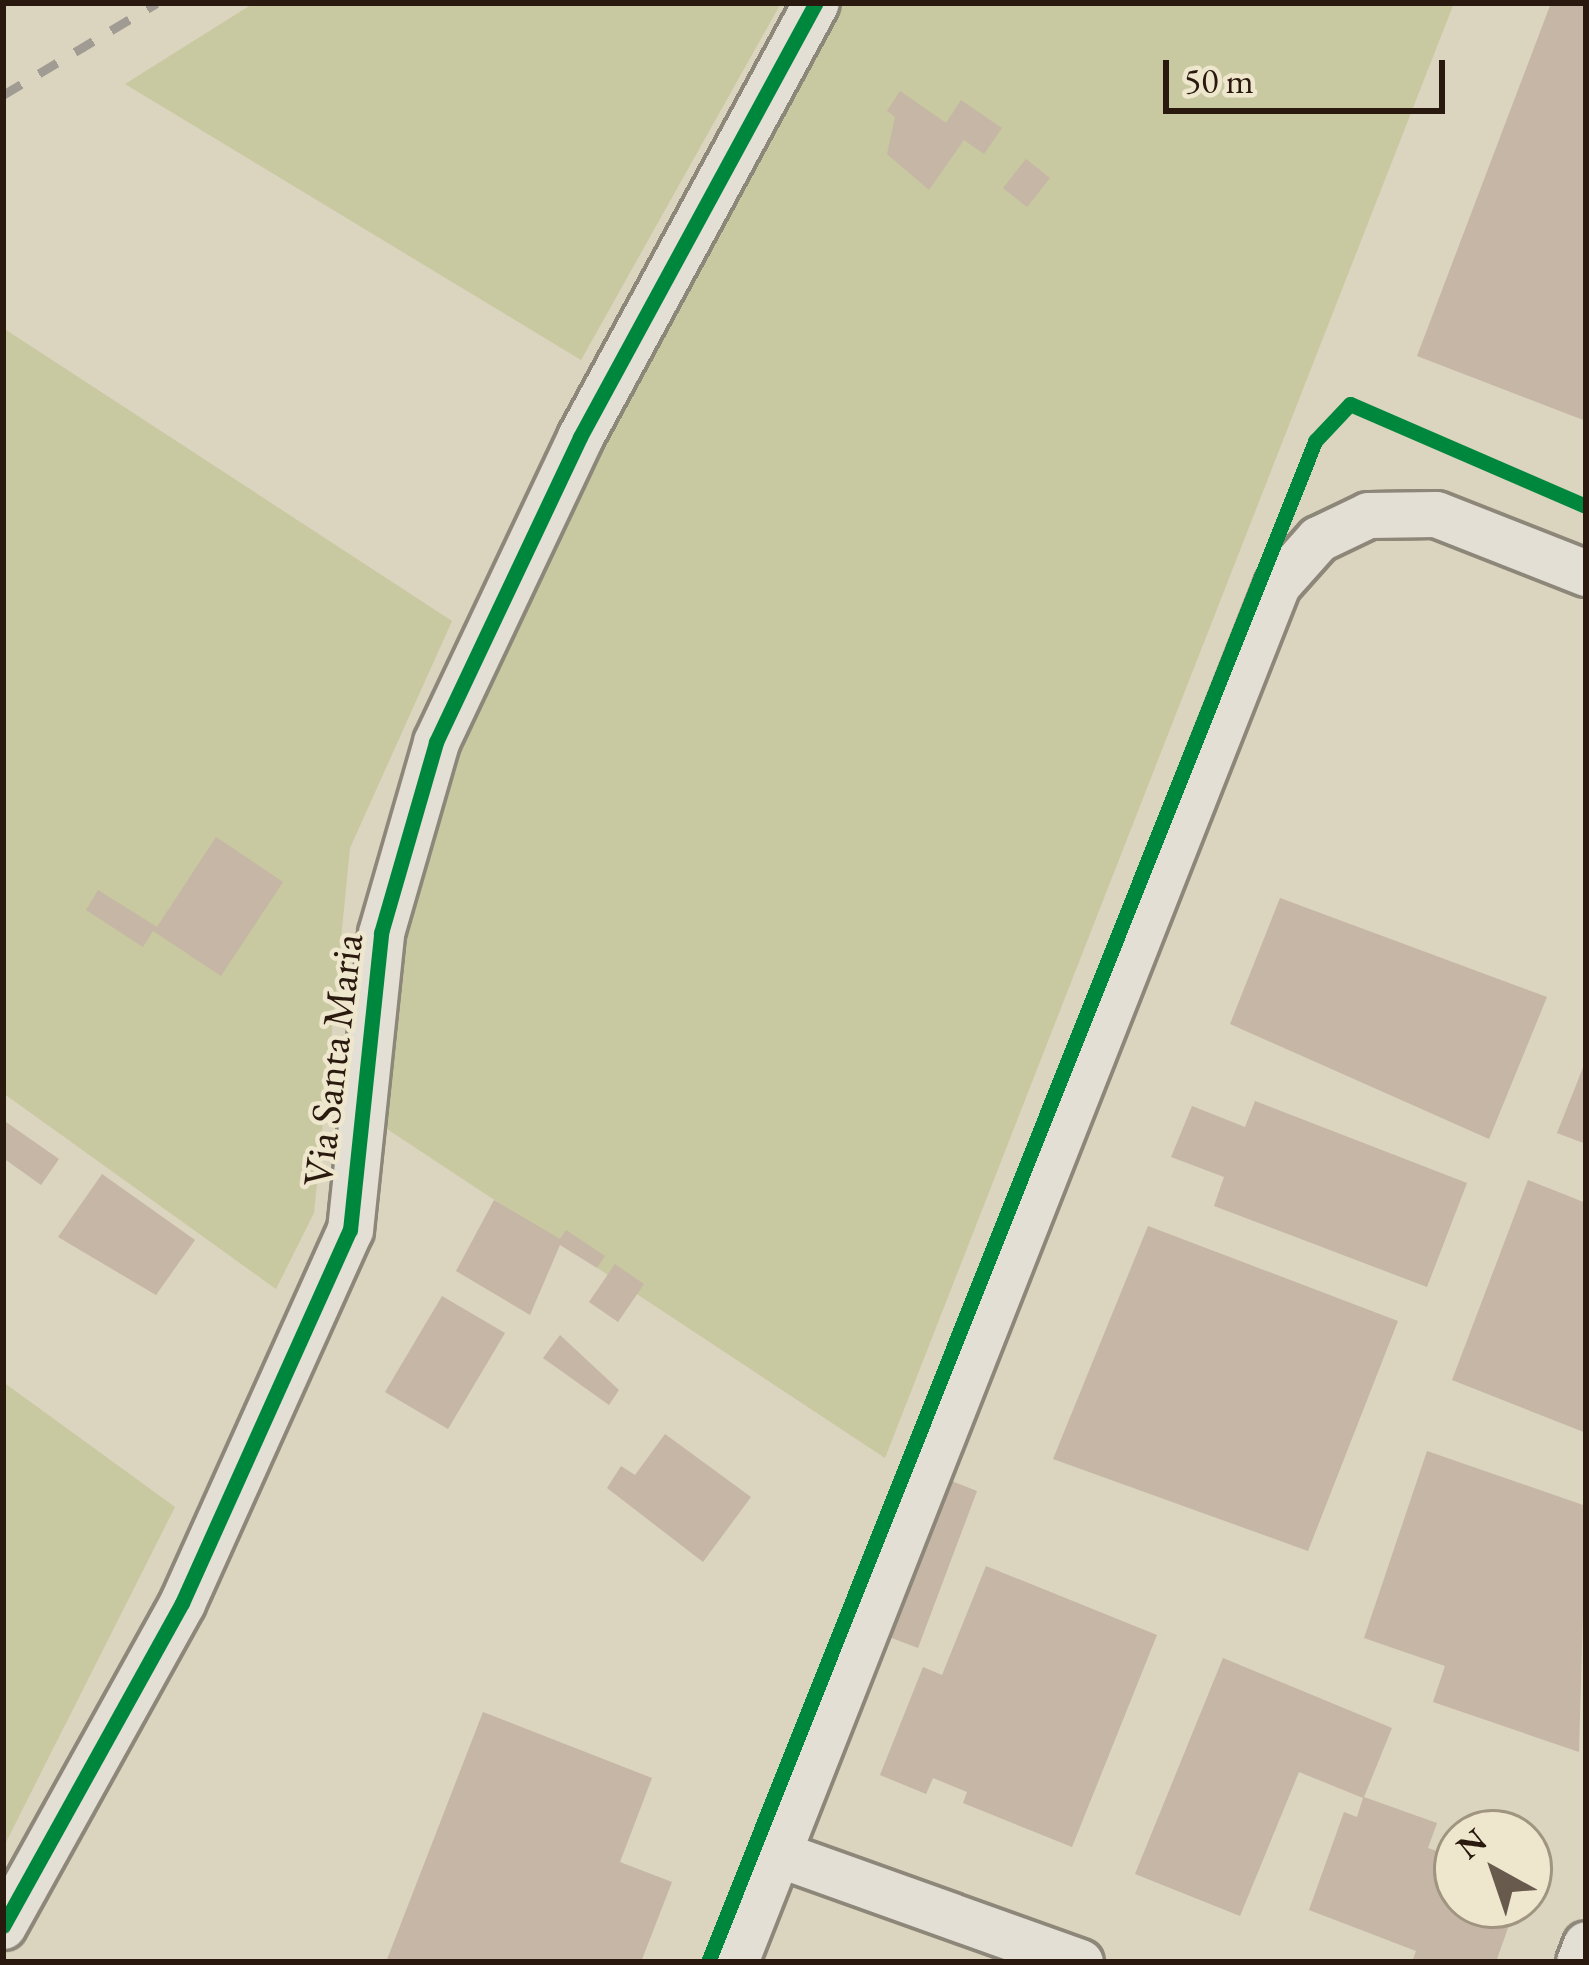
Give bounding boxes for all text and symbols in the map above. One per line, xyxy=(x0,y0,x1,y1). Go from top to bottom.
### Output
scale bar xyxy=(1169,36,1451,110)
text: 50 m xyxy=(1184,57,1254,104)
street label: Via Santa Maria xyxy=(292,931,374,1189)
north arrow xyxy=(1433,1809,1553,1929)
text: N xyxy=(1447,1818,1496,1868)

